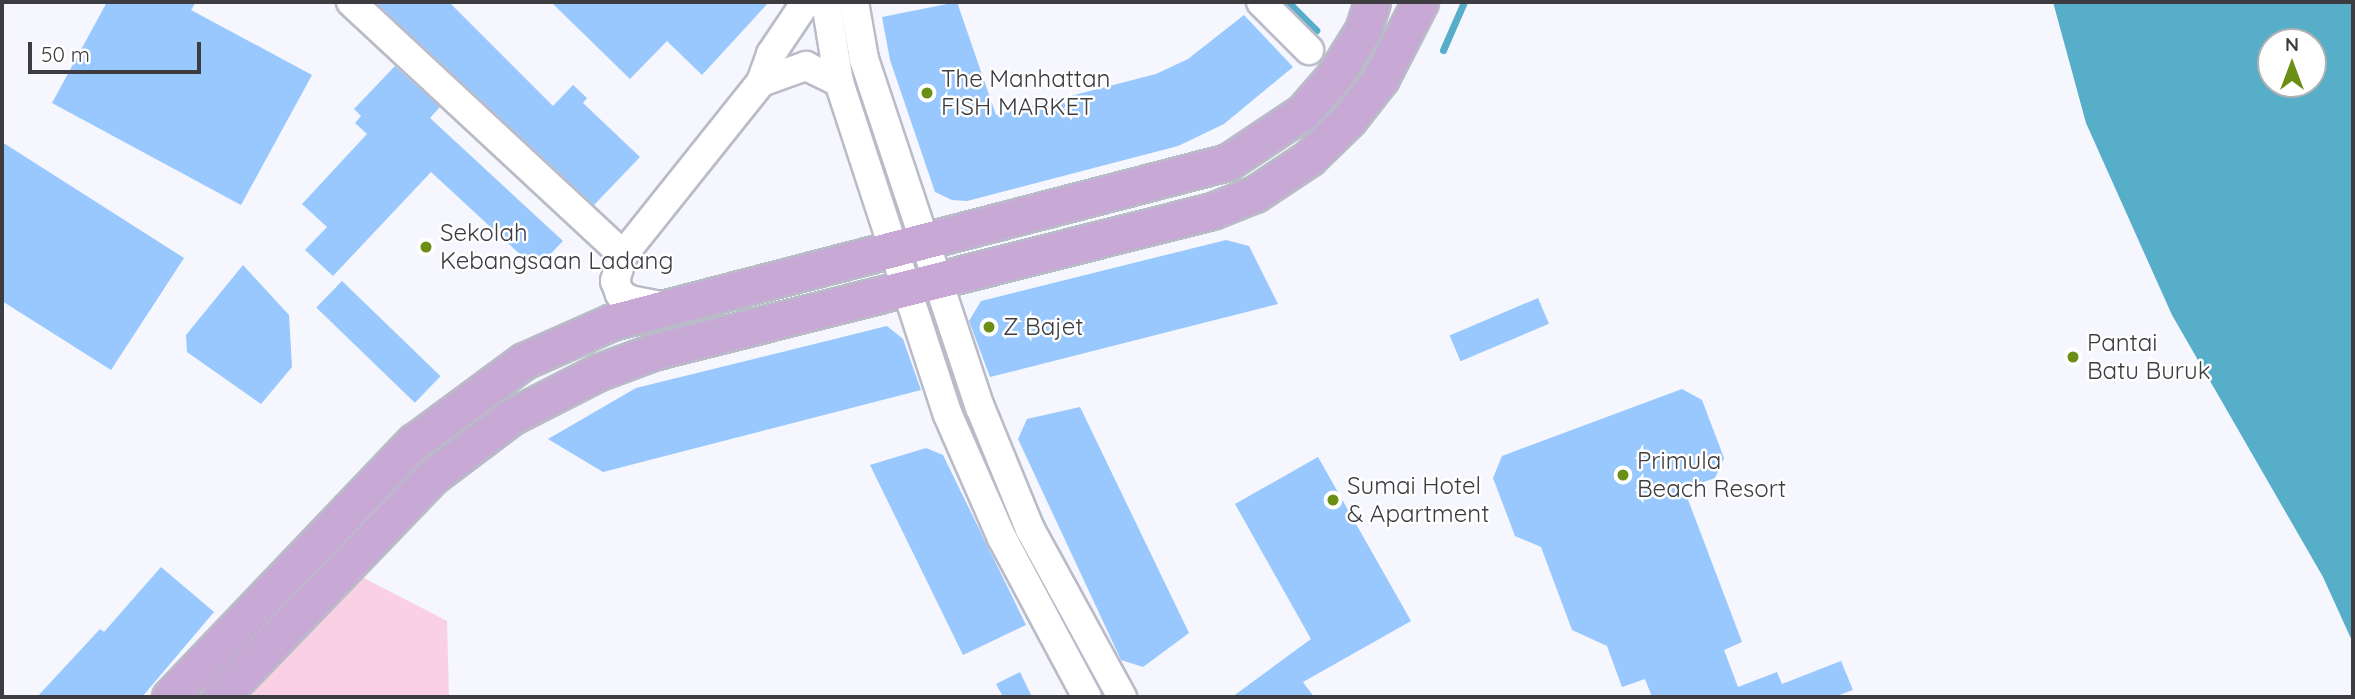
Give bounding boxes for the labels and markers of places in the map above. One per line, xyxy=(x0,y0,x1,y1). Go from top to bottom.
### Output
place label: The Manhattan FISH MARKET xyxy=(941,65,1110,121)
marker: The Manhattan FISH MARKET xyxy=(919,85,935,101)
place label: Sekolah Kebangsaan Ladang xyxy=(440,219,673,275)
marker: Sekolah Kebangsaan Ladang xyxy=(418,239,434,255)
place label: Z Bajet xyxy=(1003,313,1083,341)
marker: Z Bajet xyxy=(981,319,997,335)
place label: Pantai Batu Buruk xyxy=(2087,329,2211,385)
marker: Pantai Batu Buruk xyxy=(2065,349,2081,365)
place label: Primula Beach Resort xyxy=(1637,447,1786,503)
marker: Primula Beach Resort xyxy=(1615,467,1631,483)
place label: Sumai Hotel & Apartment xyxy=(1347,472,1489,528)
marker: Sumai Hotel & Apartment xyxy=(1325,492,1341,508)

